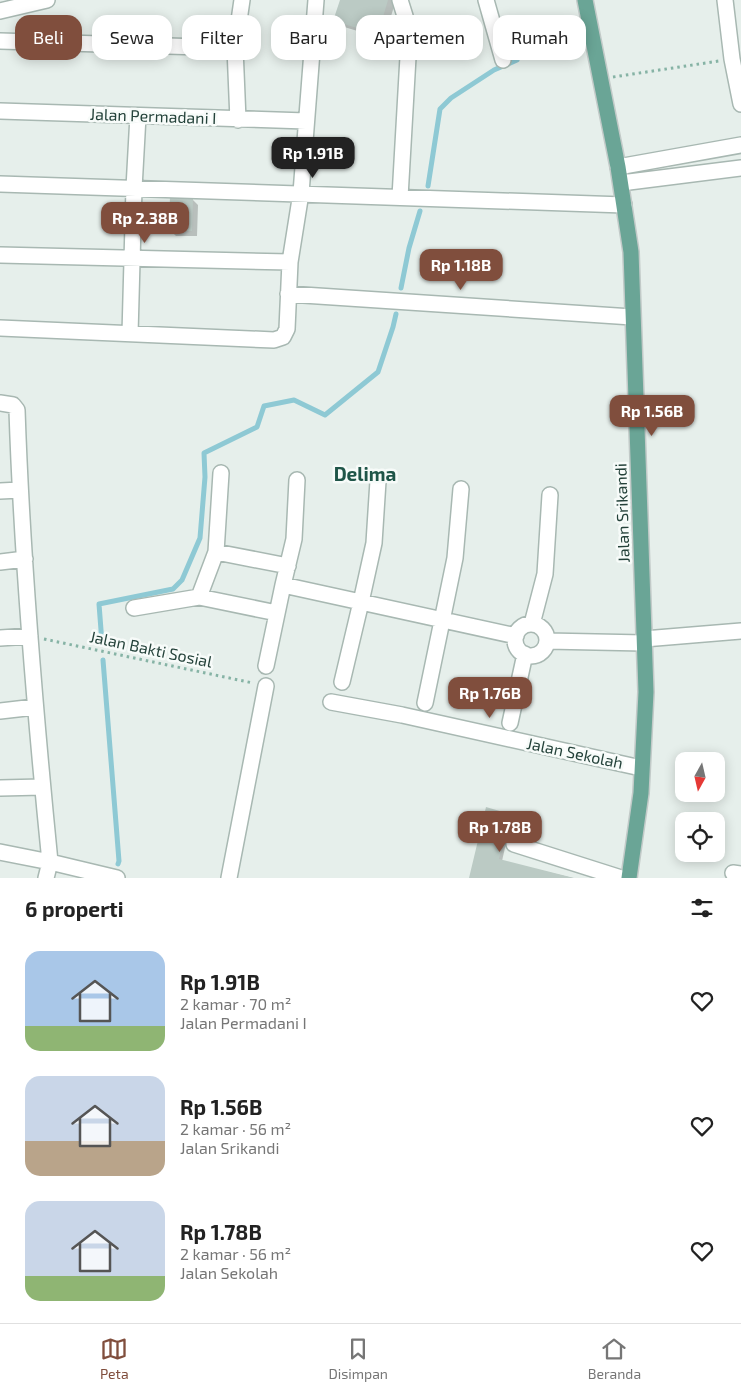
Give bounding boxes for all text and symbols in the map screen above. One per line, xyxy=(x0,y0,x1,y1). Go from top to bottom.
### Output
chip: Beli xyxy=(15,15,82,60)
chip: Sewa xyxy=(92,15,172,60)
chip: Filter xyxy=(182,15,261,60)
chip: Baru xyxy=(271,15,346,60)
chip: Apartemen xyxy=(356,15,483,60)
chip: Rumah xyxy=(493,15,586,60)
street label: Jalan Permadani I xyxy=(89,104,217,127)
pin: Rp 1.91B xyxy=(261,136,365,179)
text: Rp 1.91B xyxy=(283,143,343,162)
pin: Rp 2.38B xyxy=(93,202,197,244)
text: Rp 2.38B xyxy=(112,208,178,227)
pin: Rp 1.18B xyxy=(409,248,513,291)
text: Rp 1.18B xyxy=(431,255,491,274)
pin: Rp 1.56B xyxy=(600,394,704,437)
text: Rp 1.56B xyxy=(621,401,683,420)
district label: Delima xyxy=(334,462,396,485)
street label: Jalan Srikandi xyxy=(610,463,633,563)
street label: Jalan Bakti Sosial xyxy=(88,626,214,671)
pin: Rp 1.76B xyxy=(438,676,542,719)
text: Rp 1.76B xyxy=(459,683,521,702)
street label: Jalan Sekolah xyxy=(525,733,625,772)
north arrow xyxy=(675,752,725,802)
map controls xyxy=(675,752,725,862)
pin: Rp 1.78B xyxy=(448,810,552,853)
button: locate xyxy=(675,812,725,862)
text: Rp 1.78B xyxy=(469,817,531,836)
icon: filters xyxy=(688,894,716,922)
text: 6 properti xyxy=(25,896,124,921)
text: Rp 1.91B xyxy=(180,969,260,994)
icon: home xyxy=(65,971,125,1031)
icon: heart xyxy=(688,987,716,1015)
text: 2 kamar · 70 m² xyxy=(180,994,291,1013)
text: Jalan Permadani I xyxy=(180,1013,307,1032)
text: Rp 1.56B xyxy=(180,1094,262,1119)
icon: home xyxy=(65,1096,125,1156)
icon: heart xyxy=(688,1112,716,1140)
text: 2 kamar · 56 m² xyxy=(180,1119,291,1138)
text: Jalan Srikandi xyxy=(180,1138,279,1157)
text: Rp 1.78B xyxy=(180,1219,262,1244)
icon: home xyxy=(65,1221,125,1281)
icon: heart xyxy=(688,1237,716,1265)
text: 2 kamar · 56 m² xyxy=(180,1244,291,1263)
text: Jalan Sekolah xyxy=(180,1263,278,1282)
tab: Peta xyxy=(100,1335,129,1382)
tab: Disimpan xyxy=(328,1335,388,1382)
tab: Beranda xyxy=(588,1335,641,1382)

